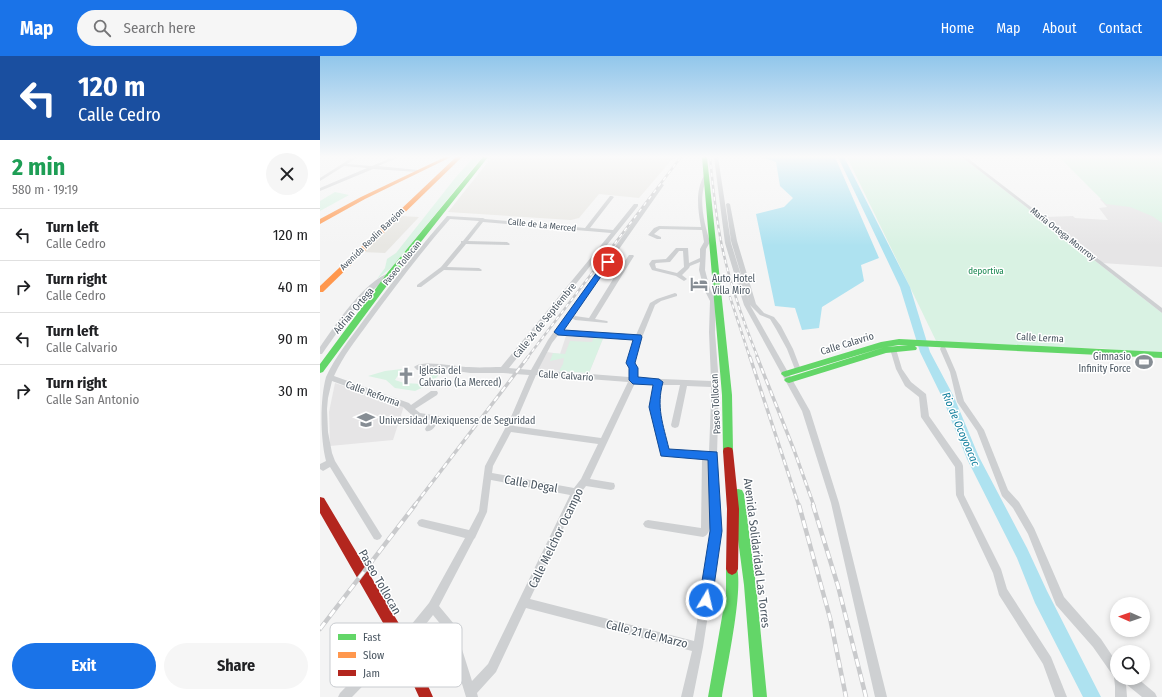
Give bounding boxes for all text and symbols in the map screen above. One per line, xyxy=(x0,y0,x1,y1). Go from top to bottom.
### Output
search box xyxy=(77,10,357,46)
text: Map xyxy=(20,17,53,40)
icon: search xyxy=(91,17,113,39)
text: Search here xyxy=(123,19,196,37)
text: Home xyxy=(941,20,974,37)
text: Map xyxy=(996,20,1020,37)
text: About xyxy=(1042,20,1077,37)
text: Contact xyxy=(1099,20,1142,37)
text: 120 m xyxy=(78,70,145,103)
icon: left xyxy=(12,72,64,124)
text: Calle Cedro xyxy=(78,104,161,126)
text: 2 min xyxy=(12,153,65,181)
button: close xyxy=(266,153,308,195)
text: 580 m · 19:19 xyxy=(12,182,78,197)
street label: María Ortega Monrroy xyxy=(1028,205,1098,263)
street label: Avenida Reolin Barejon xyxy=(338,206,406,272)
street label: Calle de La Merced xyxy=(507,216,577,234)
text: Turn left xyxy=(46,218,99,236)
icon: left xyxy=(12,224,34,246)
text: 120 m xyxy=(273,226,308,244)
text: Calle Cedro xyxy=(46,236,106,251)
street label: Paseo Tollocan xyxy=(381,238,423,287)
pin xyxy=(591,245,625,279)
icon: arrive xyxy=(597,251,619,273)
park label: deportiva xyxy=(968,266,1004,276)
text: Turn right xyxy=(46,270,107,288)
place label: Auto Hotel Villa Miro xyxy=(712,273,756,297)
hotel icon: Auto Hotel Villa Miro xyxy=(689,274,709,294)
icon: right xyxy=(12,276,34,298)
text: 40 m xyxy=(278,278,308,296)
street label: Calle 24 de Septiembre xyxy=(511,280,579,361)
street label: Adrian Ortega xyxy=(331,285,377,336)
text: Calle Cedro xyxy=(46,288,106,303)
text: Turn left xyxy=(46,322,99,340)
icon: left xyxy=(12,328,34,350)
text: 90 m xyxy=(278,330,308,348)
street label: Calle Calavrio xyxy=(819,330,875,358)
street label: Calle Lerma xyxy=(1016,331,1064,345)
text: Calle Calvario xyxy=(46,340,118,355)
place label: Gimnasio Infinity Force xyxy=(1079,351,1131,375)
sports icon: Gimnasio Infinity Force xyxy=(1134,352,1154,372)
place label: Iglesia del Calvario (La Merced) xyxy=(419,365,501,389)
church icon: Iglesia del Calvario (La Merced) xyxy=(396,366,416,386)
street label: Calle Calvario xyxy=(538,368,594,384)
street label: Paseo Tollocan xyxy=(708,373,724,434)
text: Turn right xyxy=(46,374,107,392)
street label: Calle Reforma xyxy=(344,379,402,409)
icon: right xyxy=(12,380,34,402)
text: 30 m xyxy=(278,382,308,400)
water label: Rio de Ocoyoacac xyxy=(939,390,982,468)
text: Calle San Antonio xyxy=(46,392,139,407)
school or university icon: Universidad Mexiquense de Seguridad xyxy=(356,410,376,430)
place label: Universidad Mexiquense de Seguridad xyxy=(379,415,535,427)
street label: Calle Degal xyxy=(503,472,559,496)
street label: Avenida Solidaridad Las Torres xyxy=(741,477,773,629)
street label: Calle Melchor Ocampo xyxy=(526,486,586,590)
street label: Paseo Tollocan xyxy=(356,547,404,617)
position arrow xyxy=(685,579,727,621)
north arrow xyxy=(1110,597,1150,637)
map controls xyxy=(1110,597,1150,685)
street label: Calle 21 de Marzo xyxy=(605,617,689,651)
legend xyxy=(330,623,462,687)
text: Fast xyxy=(363,631,381,644)
button: Exit xyxy=(12,643,156,689)
button: Share xyxy=(164,643,308,689)
button: search xyxy=(1110,645,1150,685)
text: Slow xyxy=(363,649,384,662)
text: Jam xyxy=(363,667,380,680)

